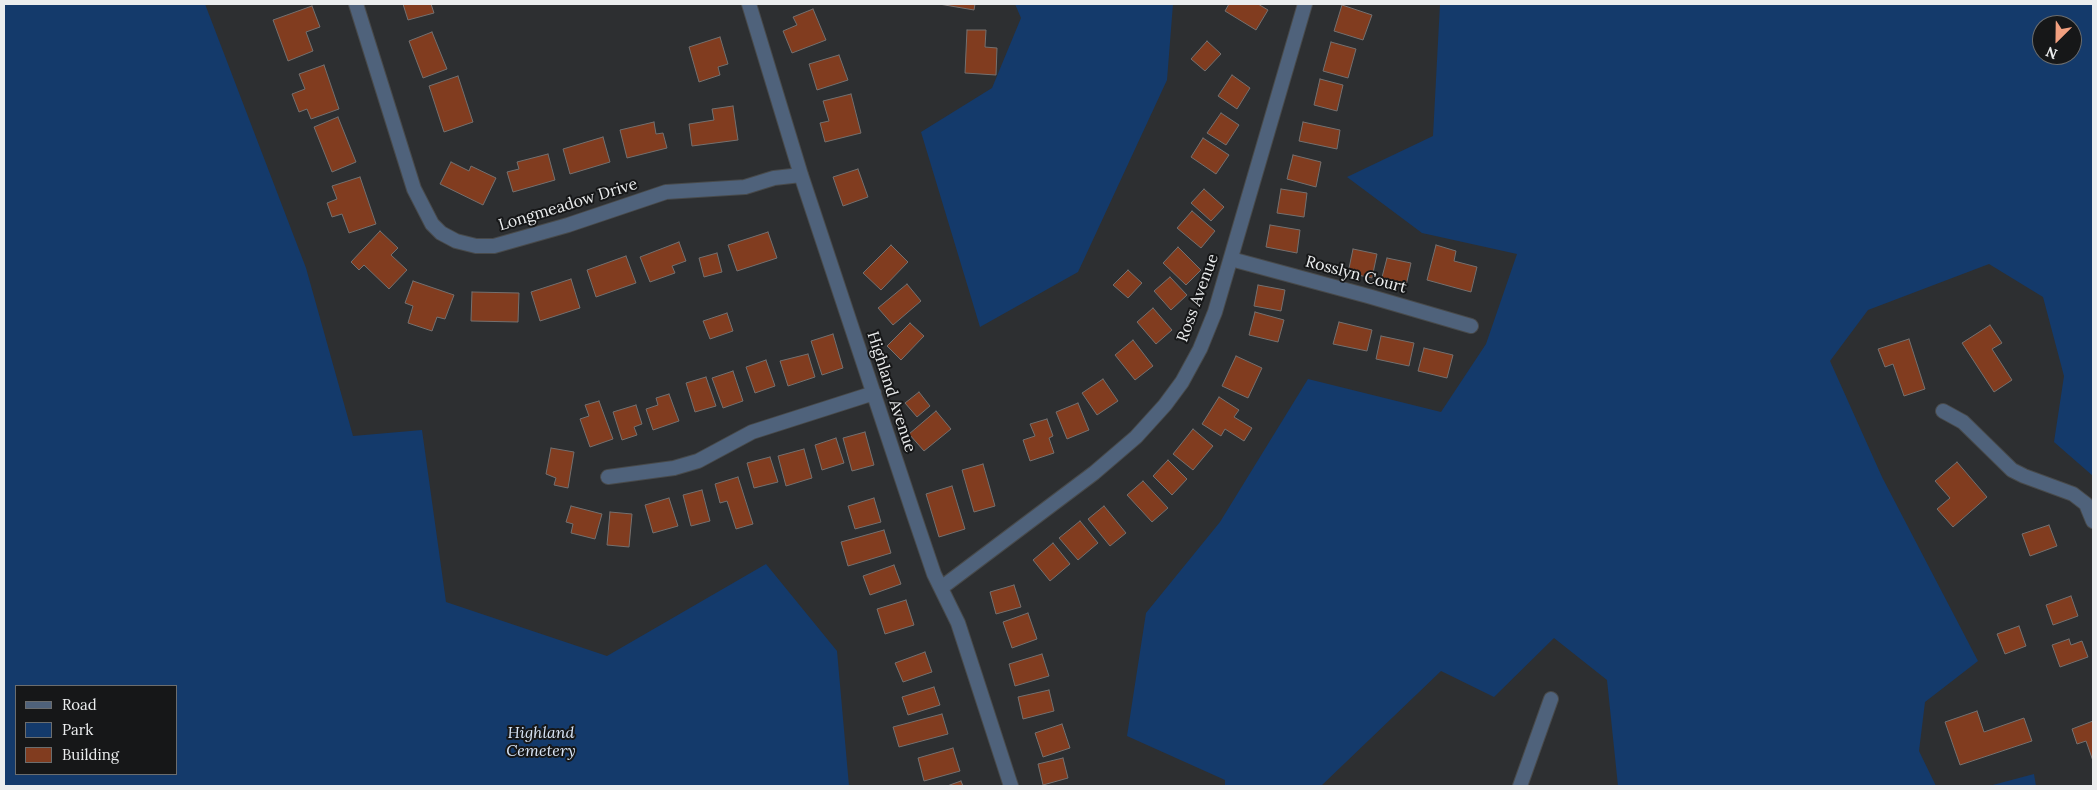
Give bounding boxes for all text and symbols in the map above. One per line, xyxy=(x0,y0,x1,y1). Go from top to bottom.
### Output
north arrow xyxy=(2032,15,2082,65)
text: N xyxy=(2043,42,2060,63)
street label: Longmeadow Drive xyxy=(496,175,640,235)
street label: Ross Avenue xyxy=(1173,251,1223,345)
street label: Rosslyn Court xyxy=(1303,252,1409,298)
street label: Highland Avenue xyxy=(862,329,920,455)
legend xyxy=(15,685,178,775)
text: Road xyxy=(62,695,97,714)
text: Park xyxy=(62,720,93,739)
park label: Highland Cemetery xyxy=(506,723,576,761)
text: Building xyxy=(62,745,119,764)

